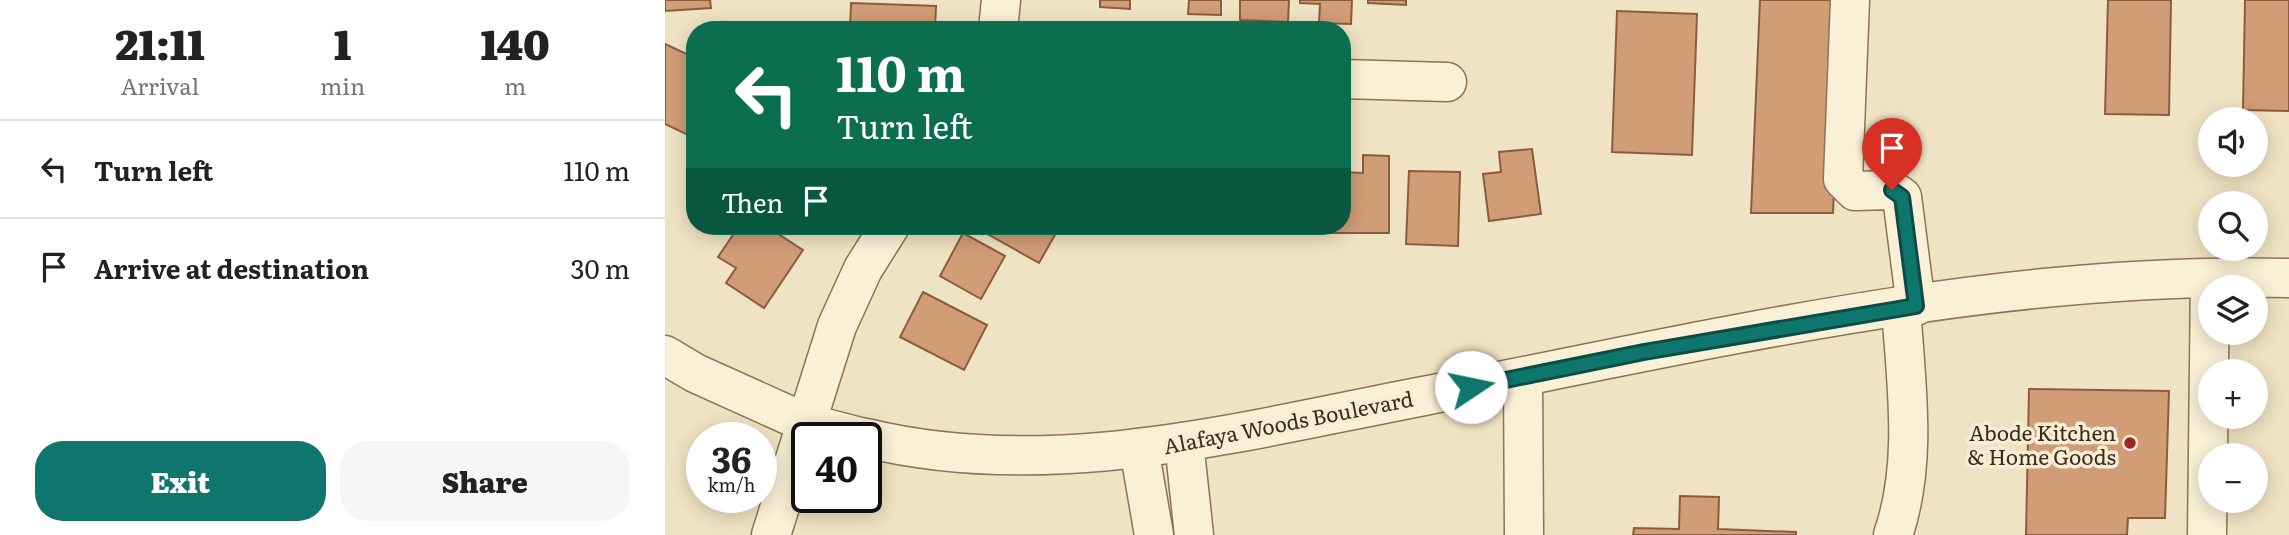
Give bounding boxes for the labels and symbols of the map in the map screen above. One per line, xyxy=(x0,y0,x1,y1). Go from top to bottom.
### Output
pin xyxy=(1862,118,1922,190)
position arrow xyxy=(1434,350,1508,424)
street label: Alafaya Woods Boulevard xyxy=(1160,382,1416,460)
place label: Abode Kitchen & Home Goods xyxy=(1967,416,2116,471)
speed limit sign: 40 xyxy=(791,422,882,513)
marker: Abode Kitchen & Home Goods xyxy=(2122,435,2138,451)

